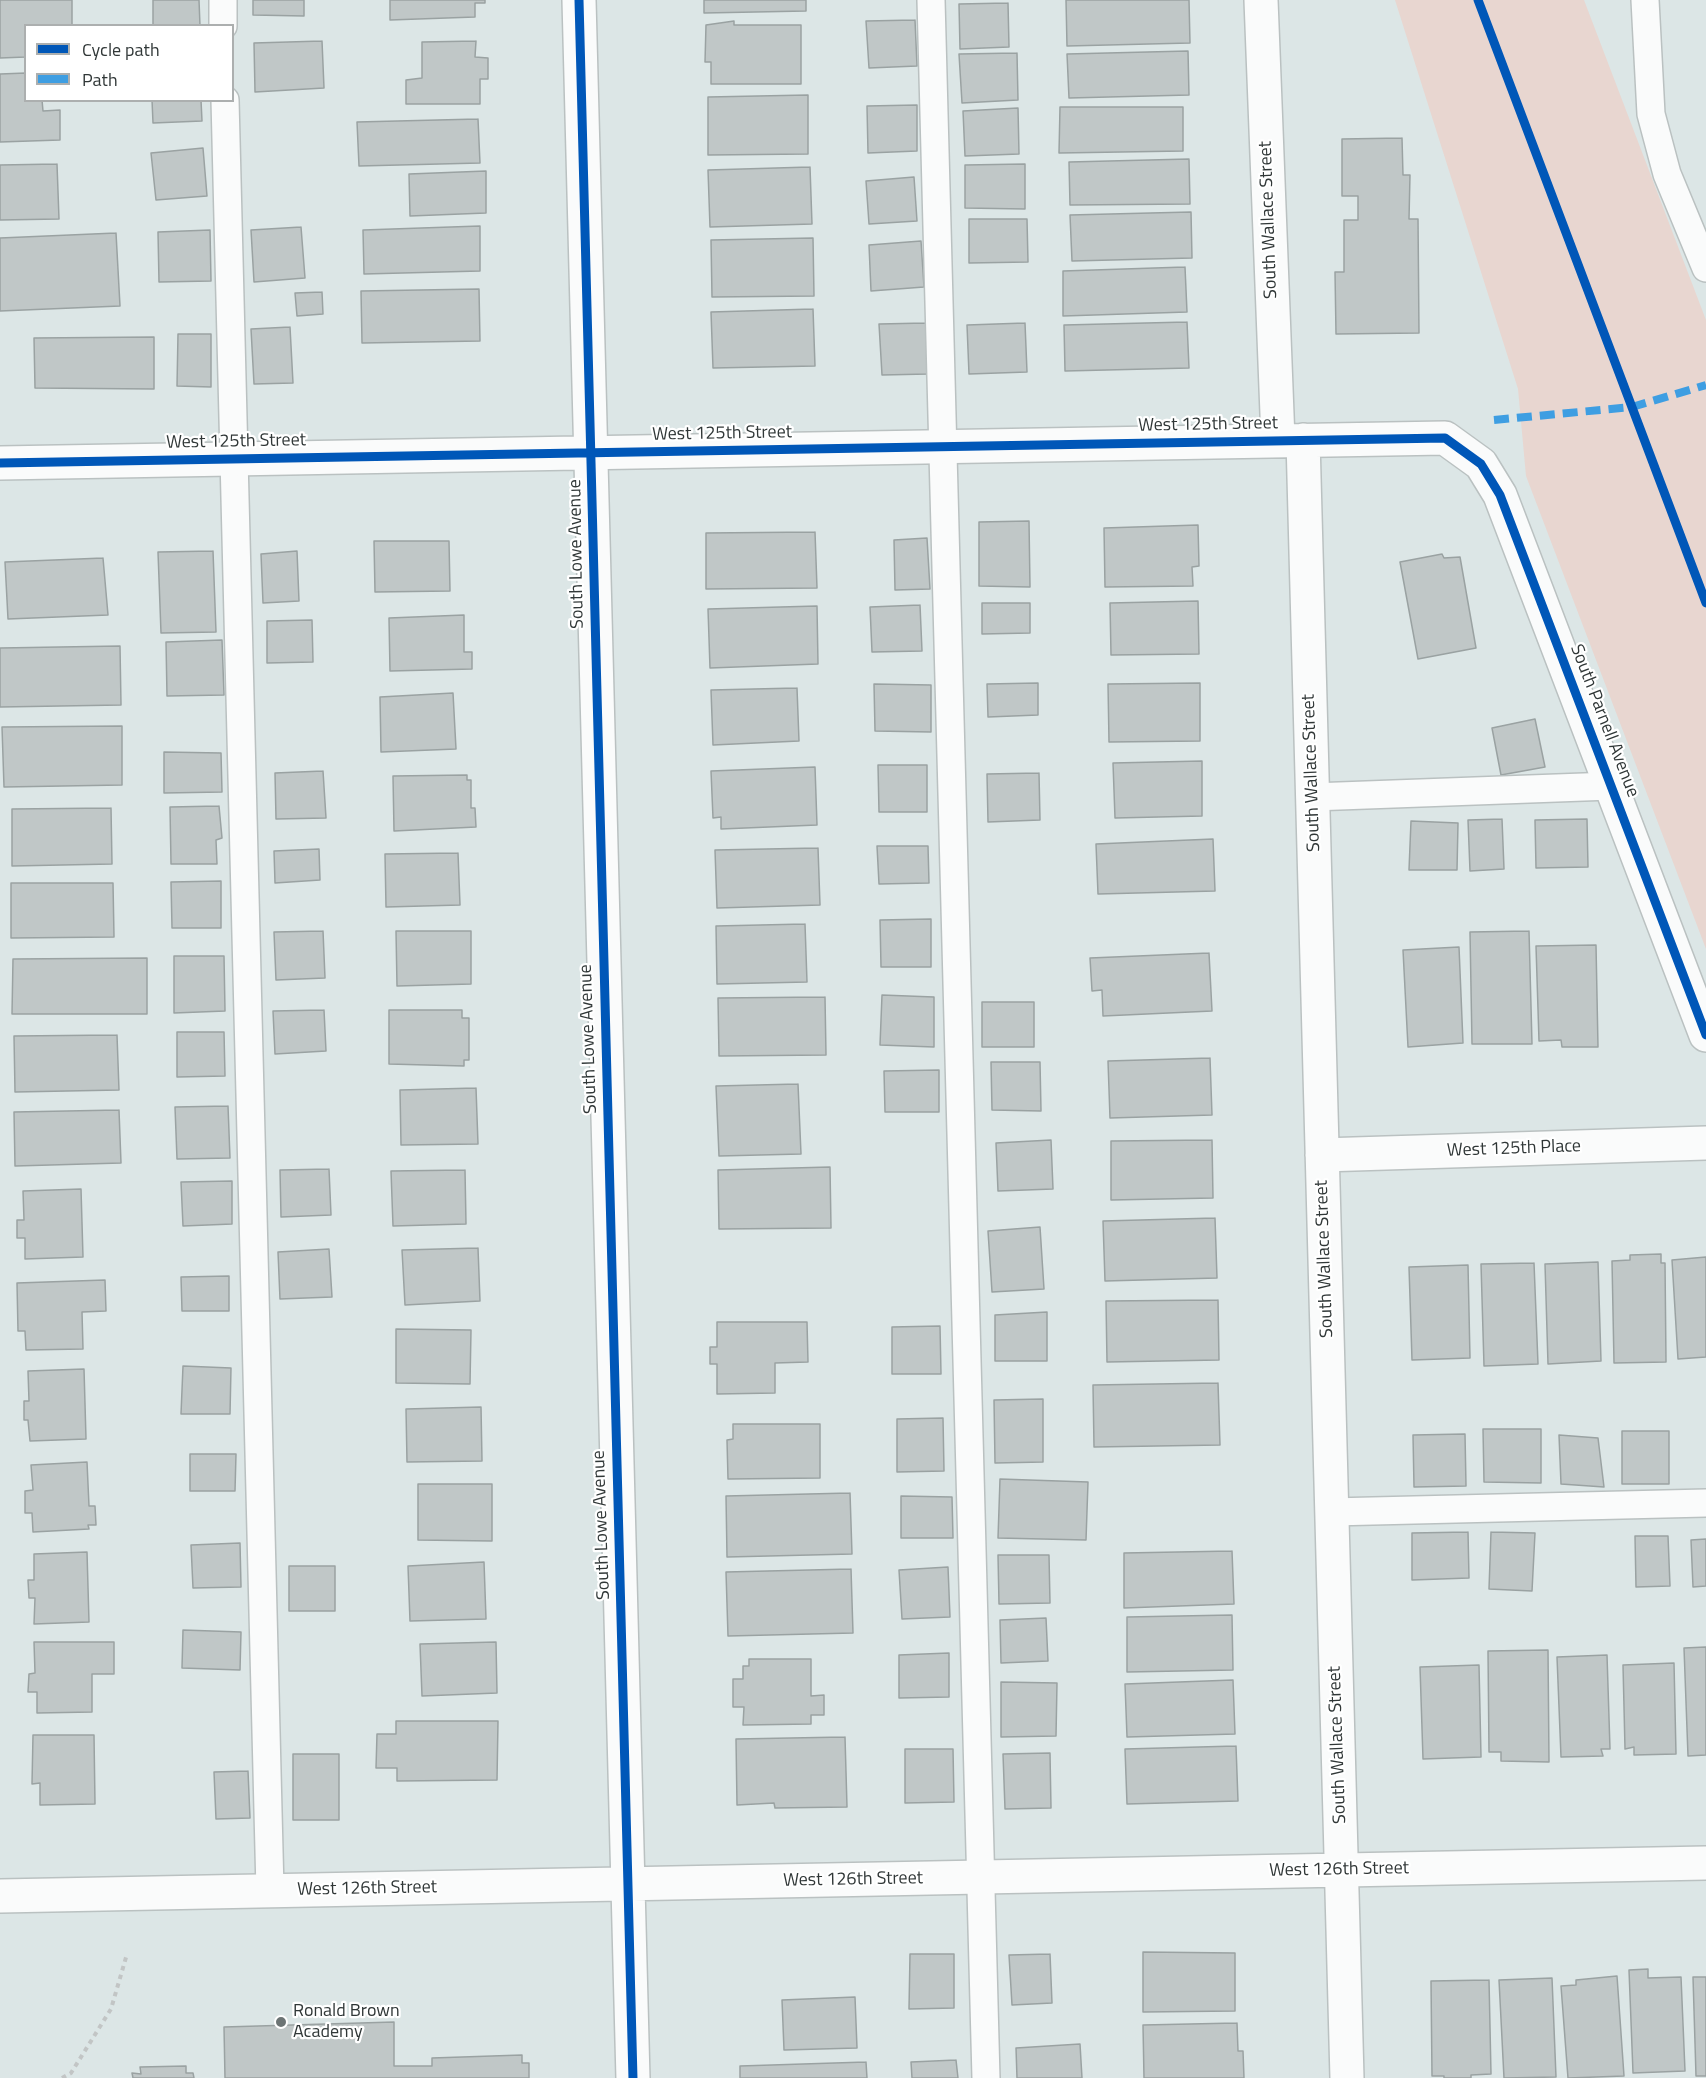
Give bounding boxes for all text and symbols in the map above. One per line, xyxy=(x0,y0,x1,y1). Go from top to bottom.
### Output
legend xyxy=(24,24,234,102)
text: Cycle path xyxy=(82,36,160,63)
text: Path xyxy=(82,66,118,93)
street label: South Wallace Street xyxy=(1255,141,1283,299)
street label: West 125th Street xyxy=(1138,413,1278,437)
street label: West 125th Street xyxy=(652,422,792,446)
street label: West 125th Street xyxy=(166,430,306,454)
street label: South Lowe Avenue xyxy=(565,479,589,629)
street label: South Parnell Avenue xyxy=(1565,642,1643,800)
street label: South Wallace Street xyxy=(1298,694,1326,852)
street label: South Lowe Avenue xyxy=(576,964,602,1114)
street label: West 125th Place xyxy=(1447,1136,1581,1162)
street label: South Wallace Street xyxy=(1311,1180,1339,1338)
street label: South Lowe Avenue xyxy=(589,1450,615,1600)
street label: South Wallace Street xyxy=(1324,1666,1352,1824)
street label: West 126th Street xyxy=(1269,1858,1409,1882)
street label: West 126th Street xyxy=(783,1868,923,1892)
street label: West 126th Street xyxy=(297,1877,437,1901)
place label: Ronald Brown Academy xyxy=(293,2001,400,2044)
marker: Ronald Brown Academy xyxy=(274,2015,288,2029)

